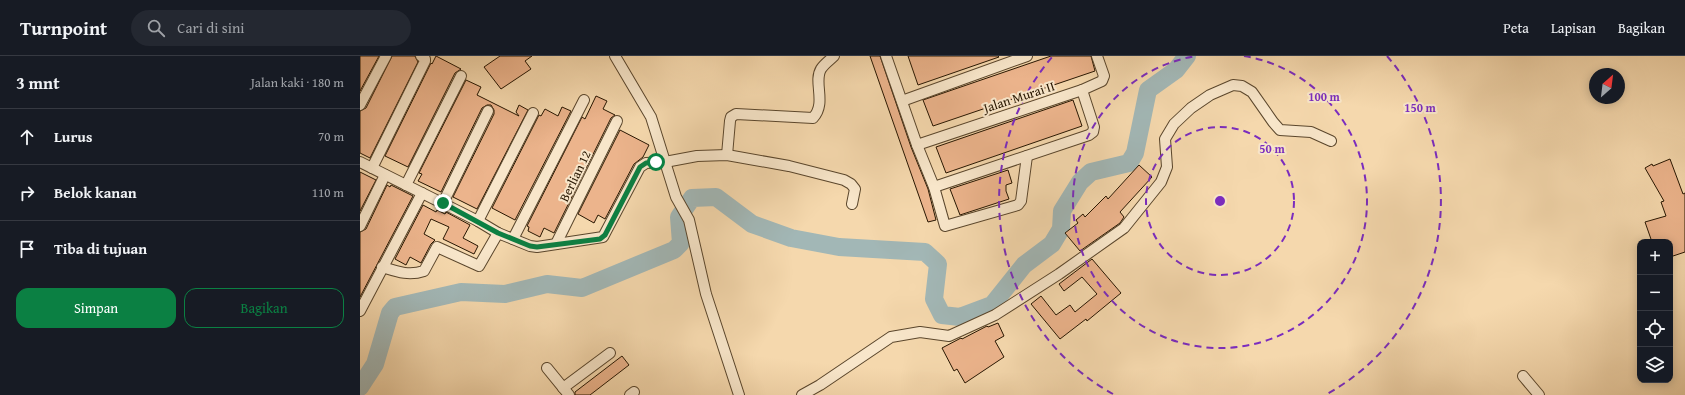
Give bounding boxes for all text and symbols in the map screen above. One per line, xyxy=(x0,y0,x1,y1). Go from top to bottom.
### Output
search box xyxy=(131,10,411,46)
text: Turnpoint xyxy=(20,14,107,42)
icon: search xyxy=(145,17,167,39)
text: Cari di sini xyxy=(177,17,245,38)
text: Peta xyxy=(1503,18,1529,38)
text: Lapisan xyxy=(1551,18,1596,38)
text: Bagikan xyxy=(1618,18,1665,38)
north arrow xyxy=(1589,68,1625,104)
text: 3 mnt xyxy=(16,70,60,95)
text: Jalan kaki · 180 m xyxy=(251,73,344,92)
street label: Jalan Murai II xyxy=(979,77,1057,118)
text: 100 m xyxy=(1308,88,1341,105)
text: 150 m xyxy=(1404,99,1437,116)
icon: ahead xyxy=(16,126,38,148)
text: Lurus xyxy=(54,126,92,147)
text: 70 m xyxy=(318,127,344,146)
text: 50 m xyxy=(1259,140,1285,157)
street label: Berlian 12 xyxy=(554,147,596,205)
route start xyxy=(647,153,665,171)
icon: right xyxy=(16,182,38,204)
text: Belok kanan xyxy=(54,182,137,203)
text: 110 m xyxy=(312,183,344,202)
route end xyxy=(434,194,452,212)
centre of rings xyxy=(1213,194,1227,208)
icon: arrive xyxy=(16,238,38,260)
text: Tiba di tujuan xyxy=(54,238,147,259)
map controls xyxy=(1637,239,1673,383)
button: + xyxy=(1637,239,1673,275)
button: − xyxy=(1637,275,1673,311)
button: Simpan xyxy=(16,288,176,328)
button: Bagikan xyxy=(184,288,344,328)
button: locate xyxy=(1637,311,1673,347)
button: layers xyxy=(1637,347,1673,383)

